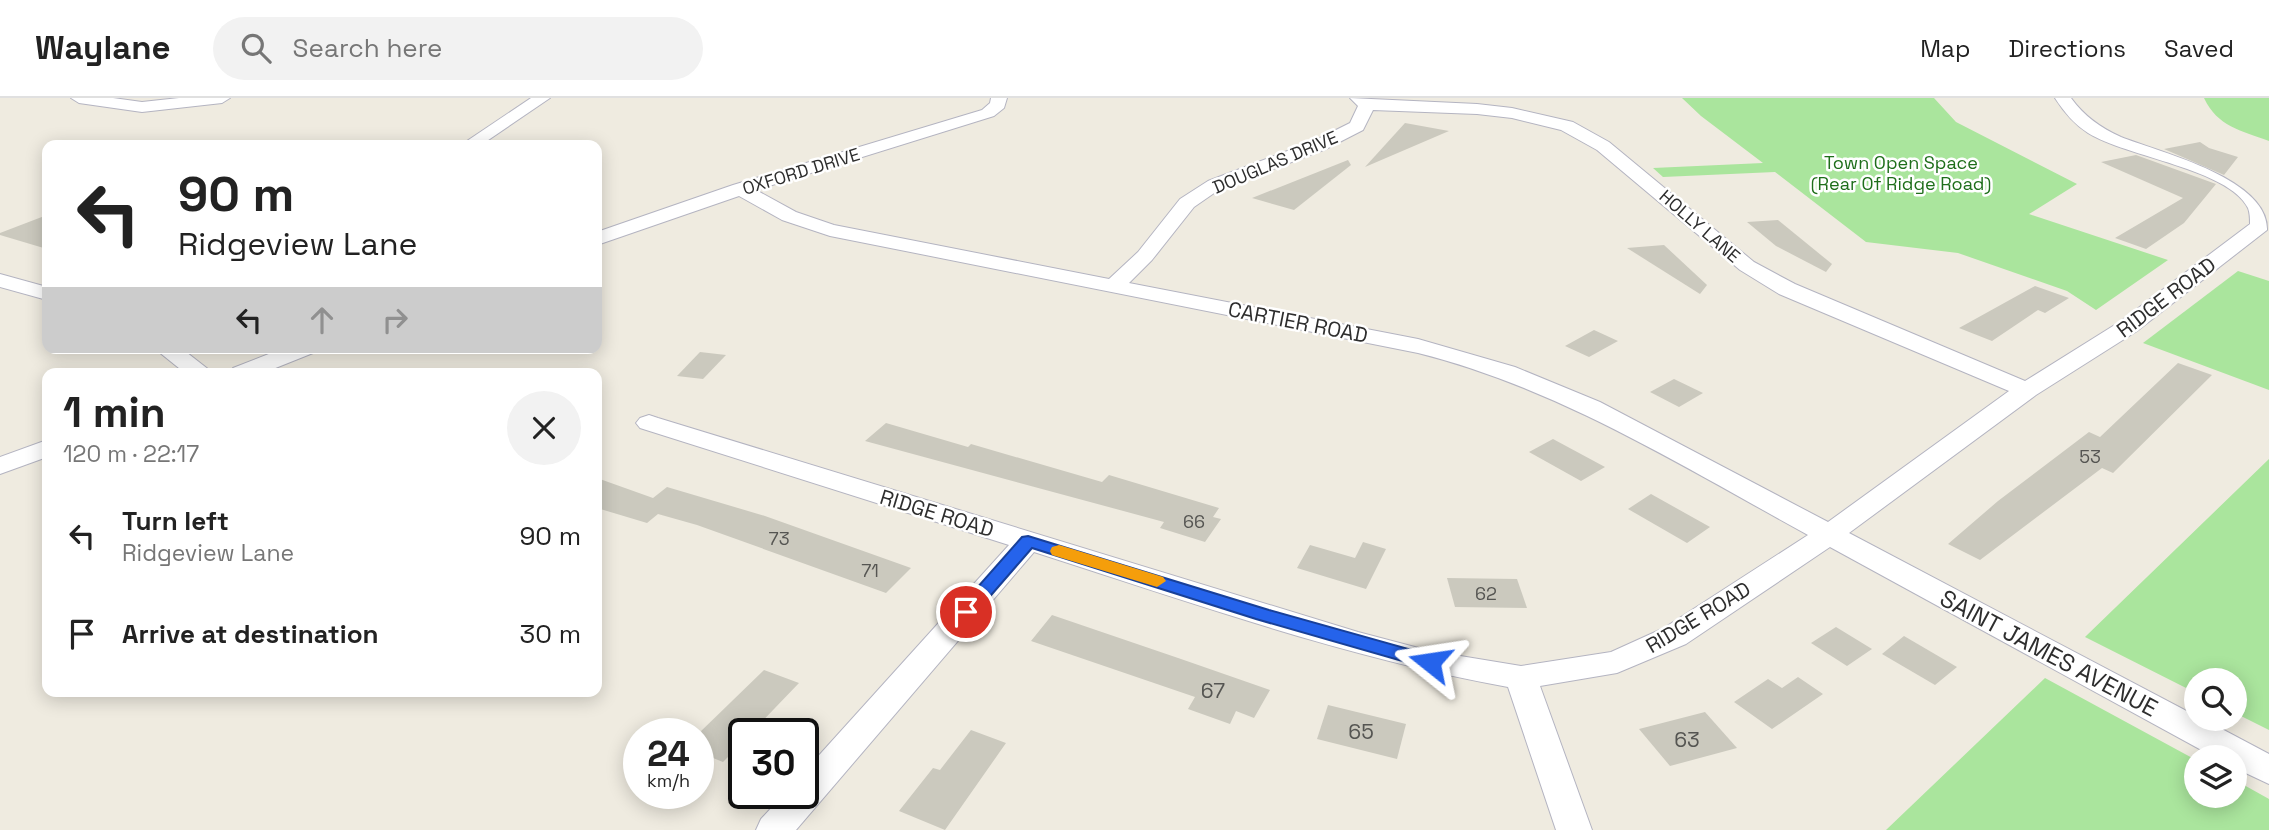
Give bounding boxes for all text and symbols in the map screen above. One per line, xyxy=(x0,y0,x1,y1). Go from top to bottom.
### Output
search box xyxy=(213,17,703,80)
text: Waylane xyxy=(35,27,171,69)
icon: search xyxy=(237,29,275,67)
text: Search here xyxy=(293,31,442,65)
text: Map xyxy=(1920,33,1970,64)
text: Directions xyxy=(2008,33,2126,64)
text: Saved xyxy=(2164,33,2234,64)
street label: DOUGLAS DRIVE xyxy=(1209,125,1341,199)
street label: OXFORD DRIVE xyxy=(739,142,863,200)
park label: Town Open Space (Rear Of Ridge Road) xyxy=(1811,151,1991,195)
text: 90 m xyxy=(178,163,294,225)
icon: left xyxy=(63,168,154,259)
street label: HOLLY LANE xyxy=(1655,185,1745,267)
text: Ridgeview Lane xyxy=(178,224,417,264)
street label: RIDGE ROAD xyxy=(2111,251,2221,343)
street label: CARTIER ROAD xyxy=(1226,295,1370,349)
icon: left xyxy=(230,301,268,339)
icon: ahead xyxy=(303,301,341,339)
icon: right xyxy=(376,301,414,339)
text: 1 min xyxy=(63,386,166,439)
button: close xyxy=(507,391,581,465)
text: 120 m · 22:17 xyxy=(63,439,199,469)
house number: 53 xyxy=(2079,445,2101,468)
street label: RIDGE ROAD xyxy=(877,483,997,543)
text: Turn left xyxy=(122,504,229,538)
house number: 66 xyxy=(1183,510,1205,533)
icon: left xyxy=(63,517,101,555)
text: 90 m xyxy=(519,519,581,553)
house number: 73 xyxy=(768,527,790,550)
text: Ridgeview Lane xyxy=(122,538,294,568)
house number: 71 xyxy=(861,559,879,582)
street label: RIDGE ROAD xyxy=(1641,575,1755,659)
pin xyxy=(936,582,996,642)
house number: 62 xyxy=(1475,582,1497,605)
street label: SAINT JAMES AVENUE xyxy=(1935,582,2163,724)
icon: arrive xyxy=(947,593,985,631)
icon: arrive xyxy=(63,615,101,653)
text: Arrive at destination xyxy=(122,617,379,651)
text: 30 m xyxy=(520,617,581,651)
position arrow xyxy=(1393,625,1467,699)
map controls xyxy=(2184,668,2247,808)
button: search xyxy=(2184,668,2247,731)
house number: 67 xyxy=(1201,677,1225,704)
speed limit sign: 30 xyxy=(728,718,819,809)
house number: 65 xyxy=(1348,718,1374,745)
house number: 63 xyxy=(1674,726,1700,753)
text: 24 xyxy=(647,732,690,776)
button: layers xyxy=(2184,745,2247,808)
text: km/h xyxy=(647,769,690,792)

